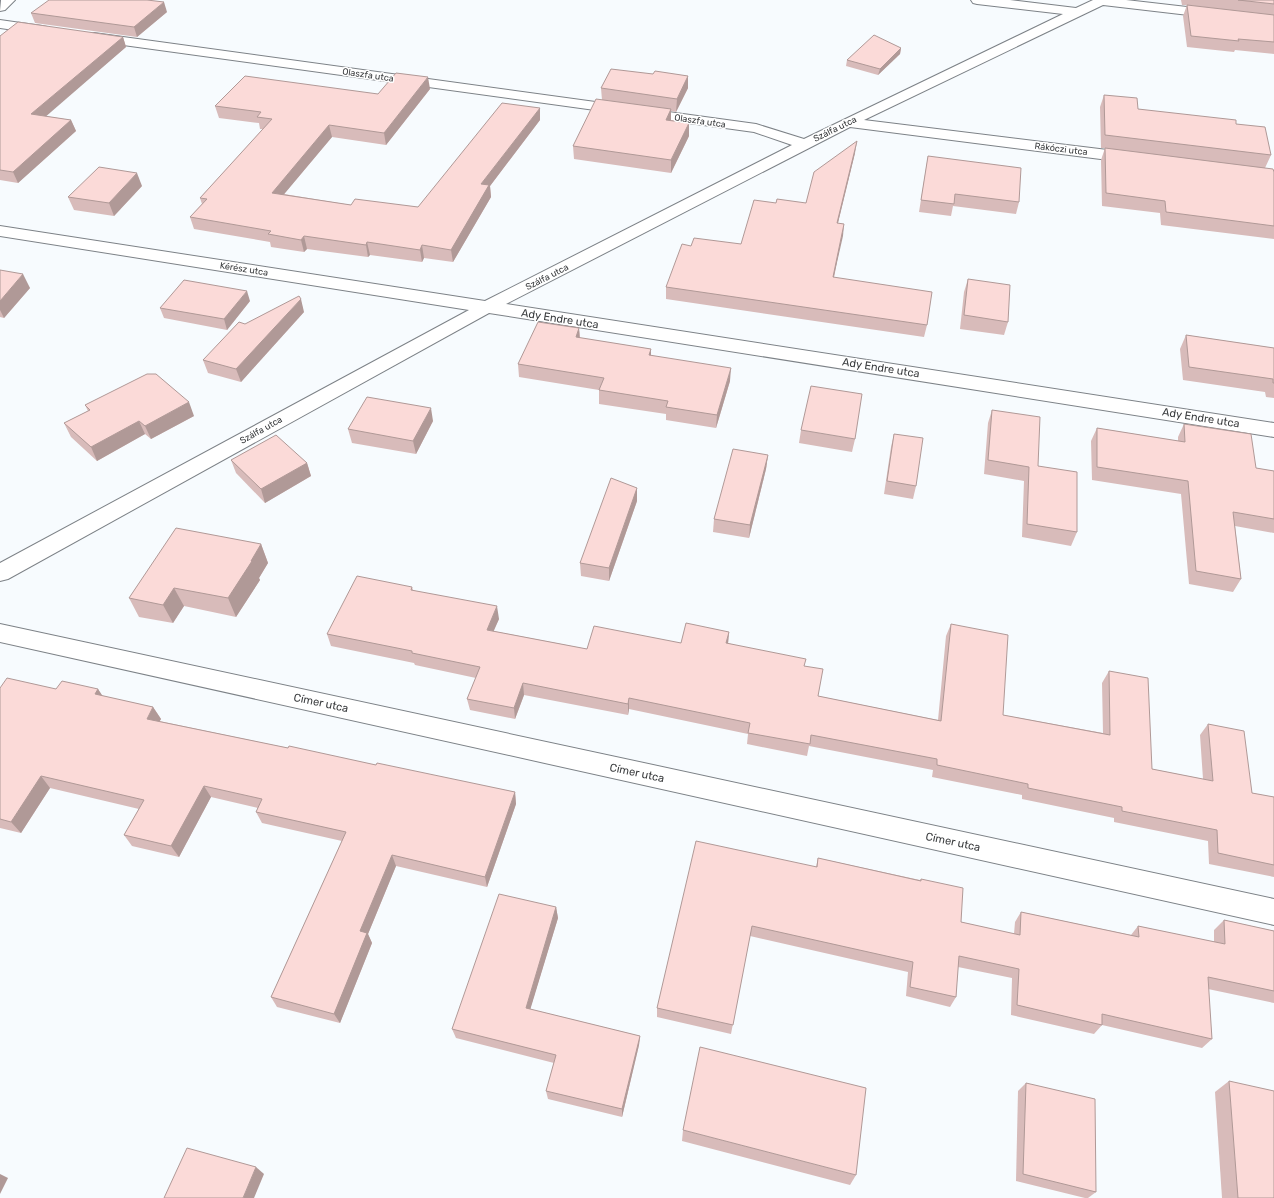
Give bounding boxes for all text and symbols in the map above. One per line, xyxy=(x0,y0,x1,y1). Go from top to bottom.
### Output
street label: Olaszfa utca xyxy=(342,66,394,84)
street label: Olaszfa utca xyxy=(674,112,726,130)
street label: Szálfa utca xyxy=(812,114,858,144)
street label: Rákóczi utca xyxy=(1034,141,1088,157)
street label: Kérész utca xyxy=(219,260,269,278)
street label: Szálfa utca xyxy=(524,262,570,292)
street label: Ady Endre utca xyxy=(520,306,600,332)
street label: Ady Endre utca xyxy=(841,355,921,381)
street label: Ady Endre utca xyxy=(1161,405,1241,431)
street label: Szálfa utca xyxy=(238,414,284,446)
street label: Címer utca xyxy=(292,691,350,715)
street label: Címer utca xyxy=(608,761,666,785)
street label: Címer utca xyxy=(924,830,982,854)

